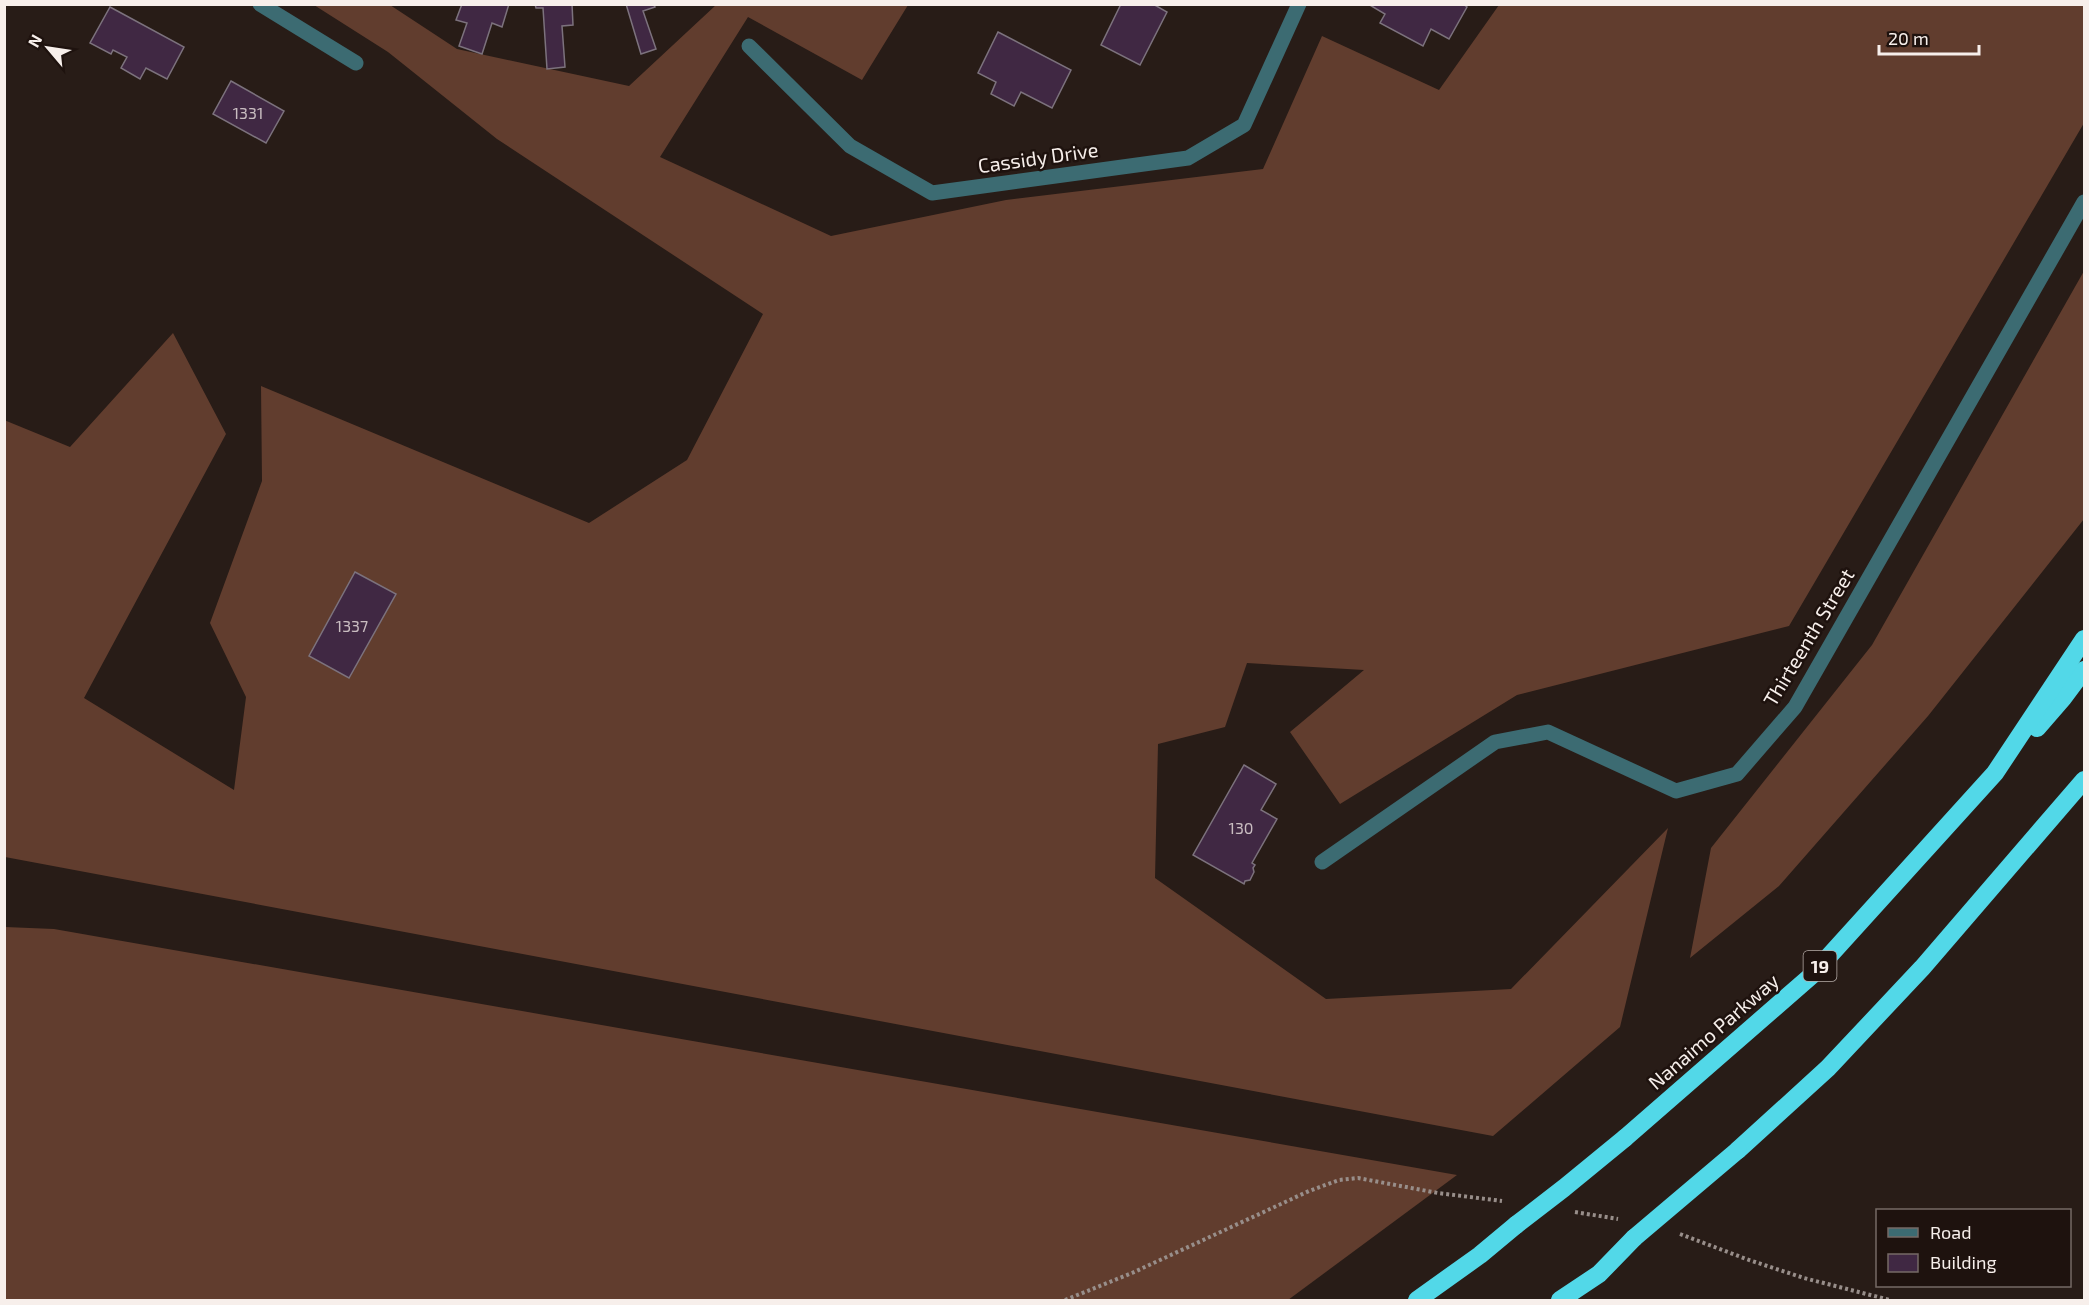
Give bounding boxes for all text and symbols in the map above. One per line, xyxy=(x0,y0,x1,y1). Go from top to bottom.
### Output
north arrow xyxy=(18,18,78,78)
scale bar xyxy=(1879,18,1980,56)
text: 20 m xyxy=(1888,27,1929,49)
text: N xyxy=(23,31,46,50)
house number: 1331 xyxy=(233,103,263,122)
street label: Cassidy Drive xyxy=(976,137,1100,177)
street label: Thirteenth Street xyxy=(1757,564,1859,710)
house number: 1337 xyxy=(336,616,368,635)
house number: 130 xyxy=(1229,818,1253,837)
road number: 19 xyxy=(1804,951,1836,981)
street label: Nanaimo Parkway xyxy=(1643,968,1783,1094)
legend xyxy=(1876,1209,2071,1287)
text: Road xyxy=(1930,1221,1971,1243)
text: Building xyxy=(1930,1251,1997,1273)

